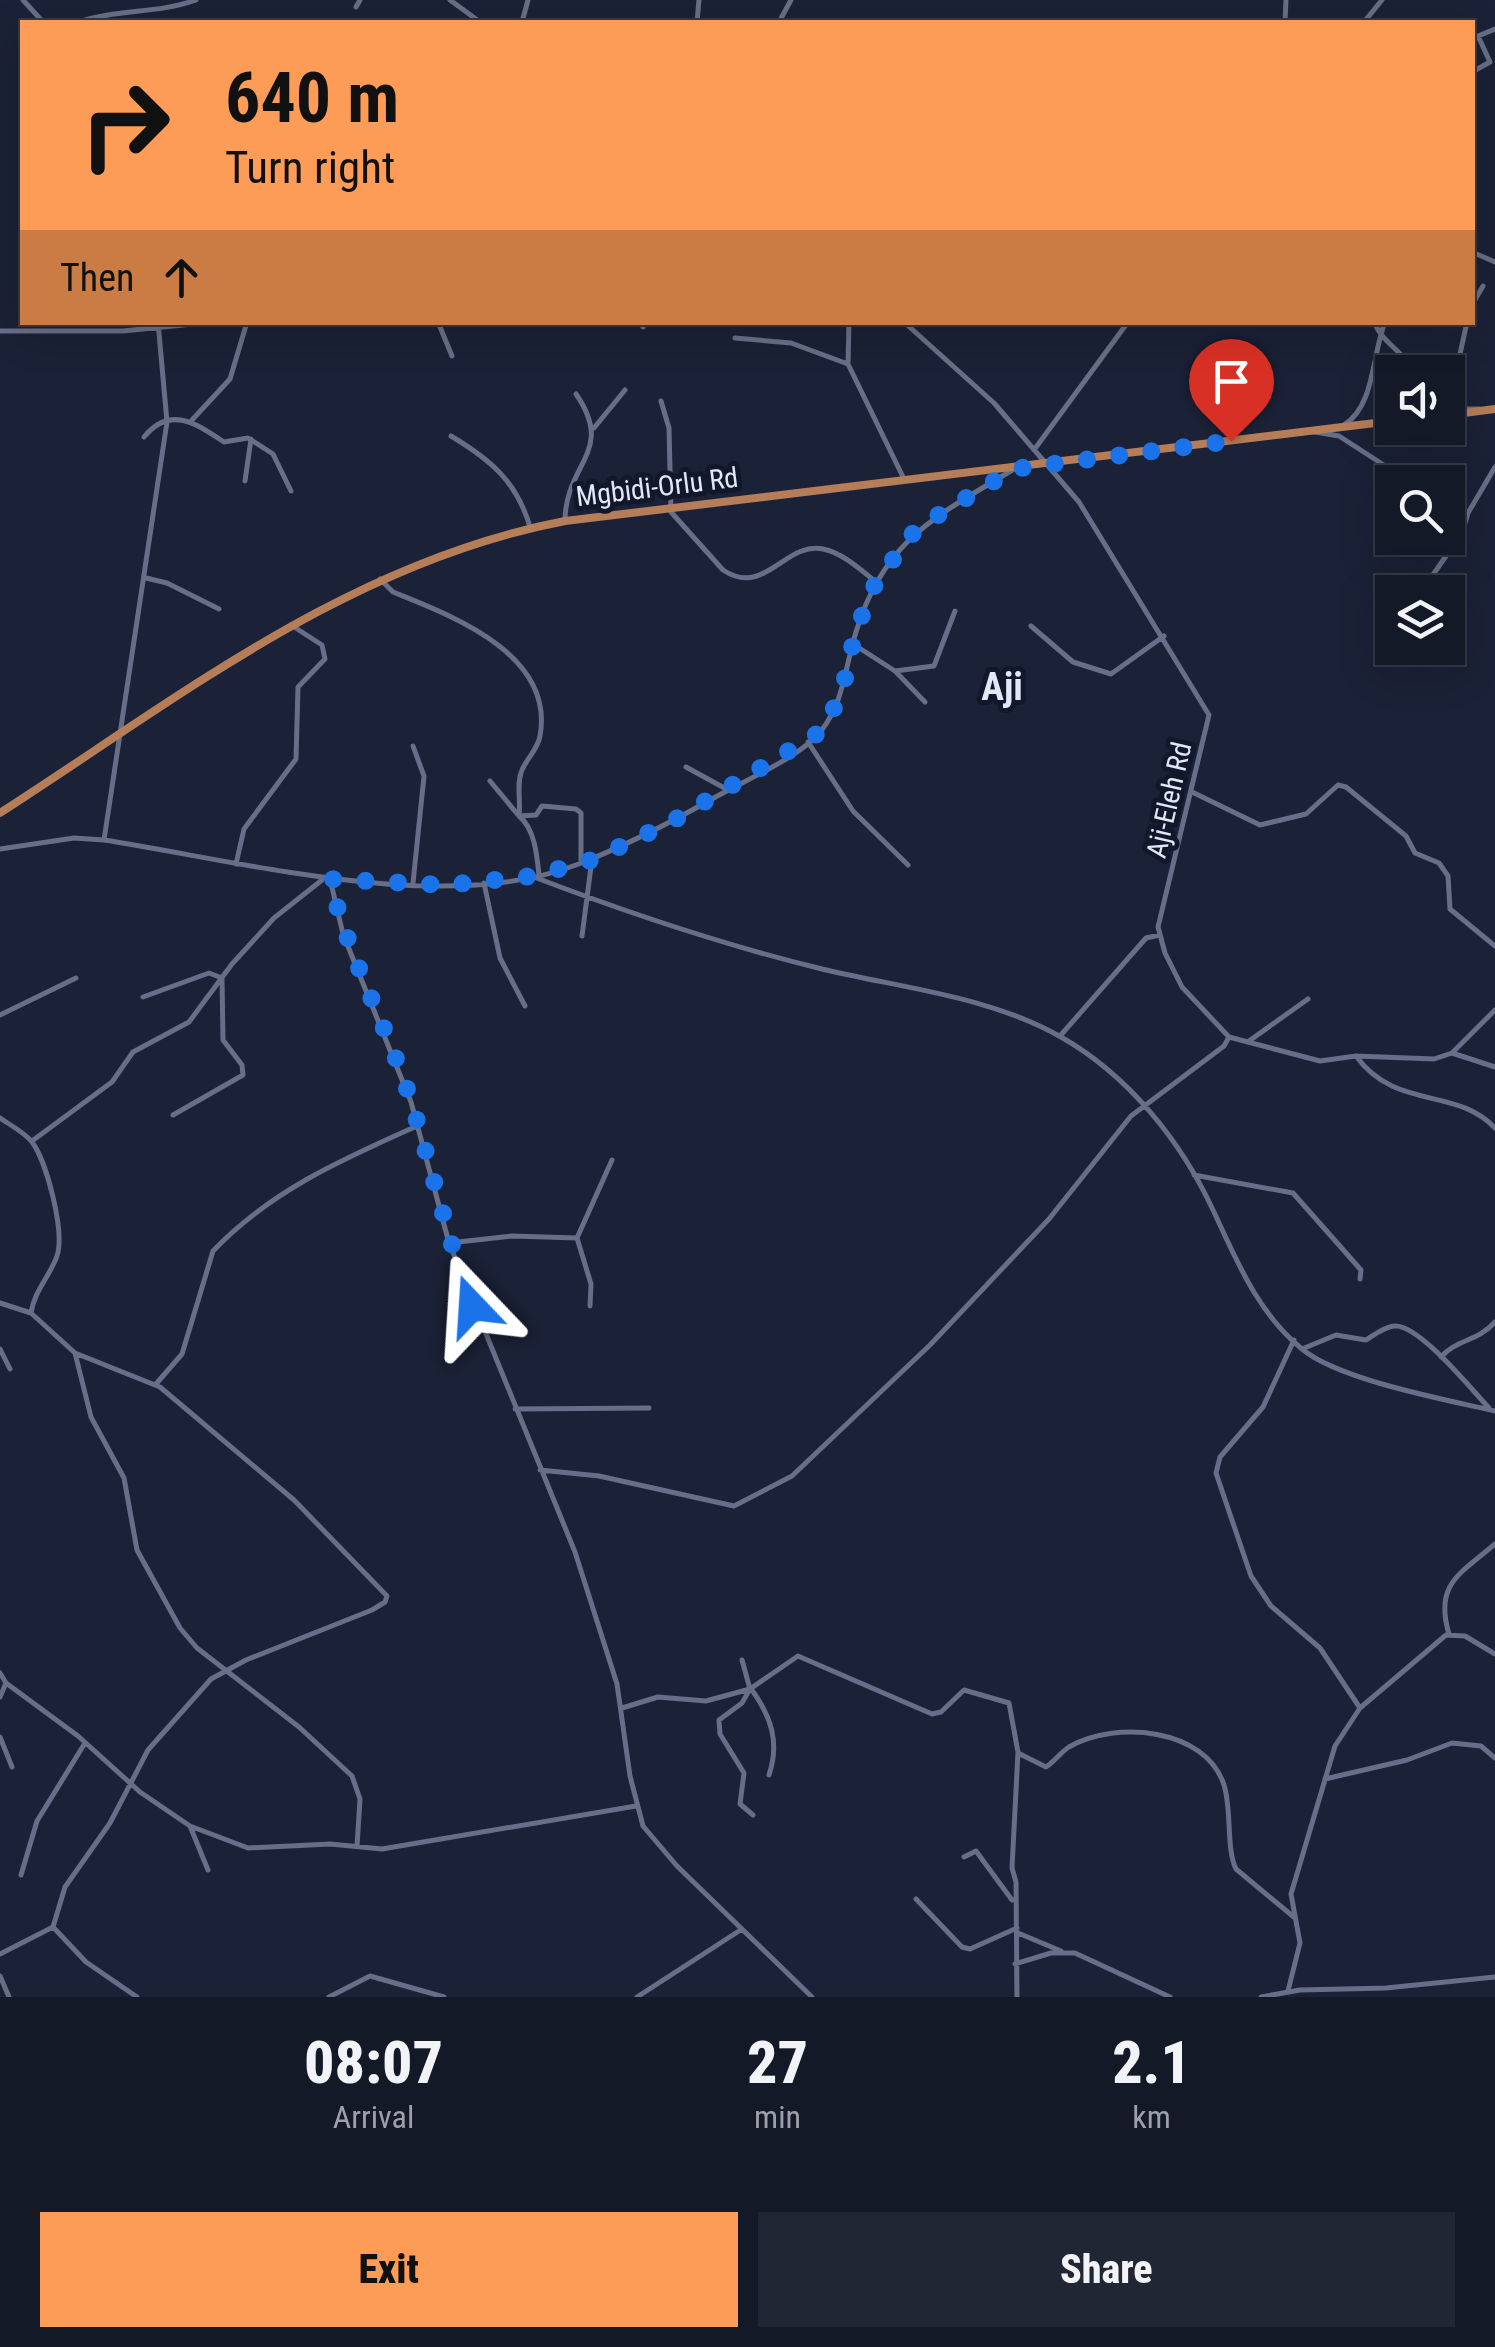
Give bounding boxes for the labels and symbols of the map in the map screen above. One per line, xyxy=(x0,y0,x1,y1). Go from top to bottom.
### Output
pin xyxy=(1189,339,1274,442)
street label: Mgbidi-Orlu Rd xyxy=(574,461,740,513)
district label: Aji xyxy=(981,665,1023,709)
street label: Aji-Eleh Rd xyxy=(1140,739,1198,861)
position arrow xyxy=(420,1254,524,1358)

